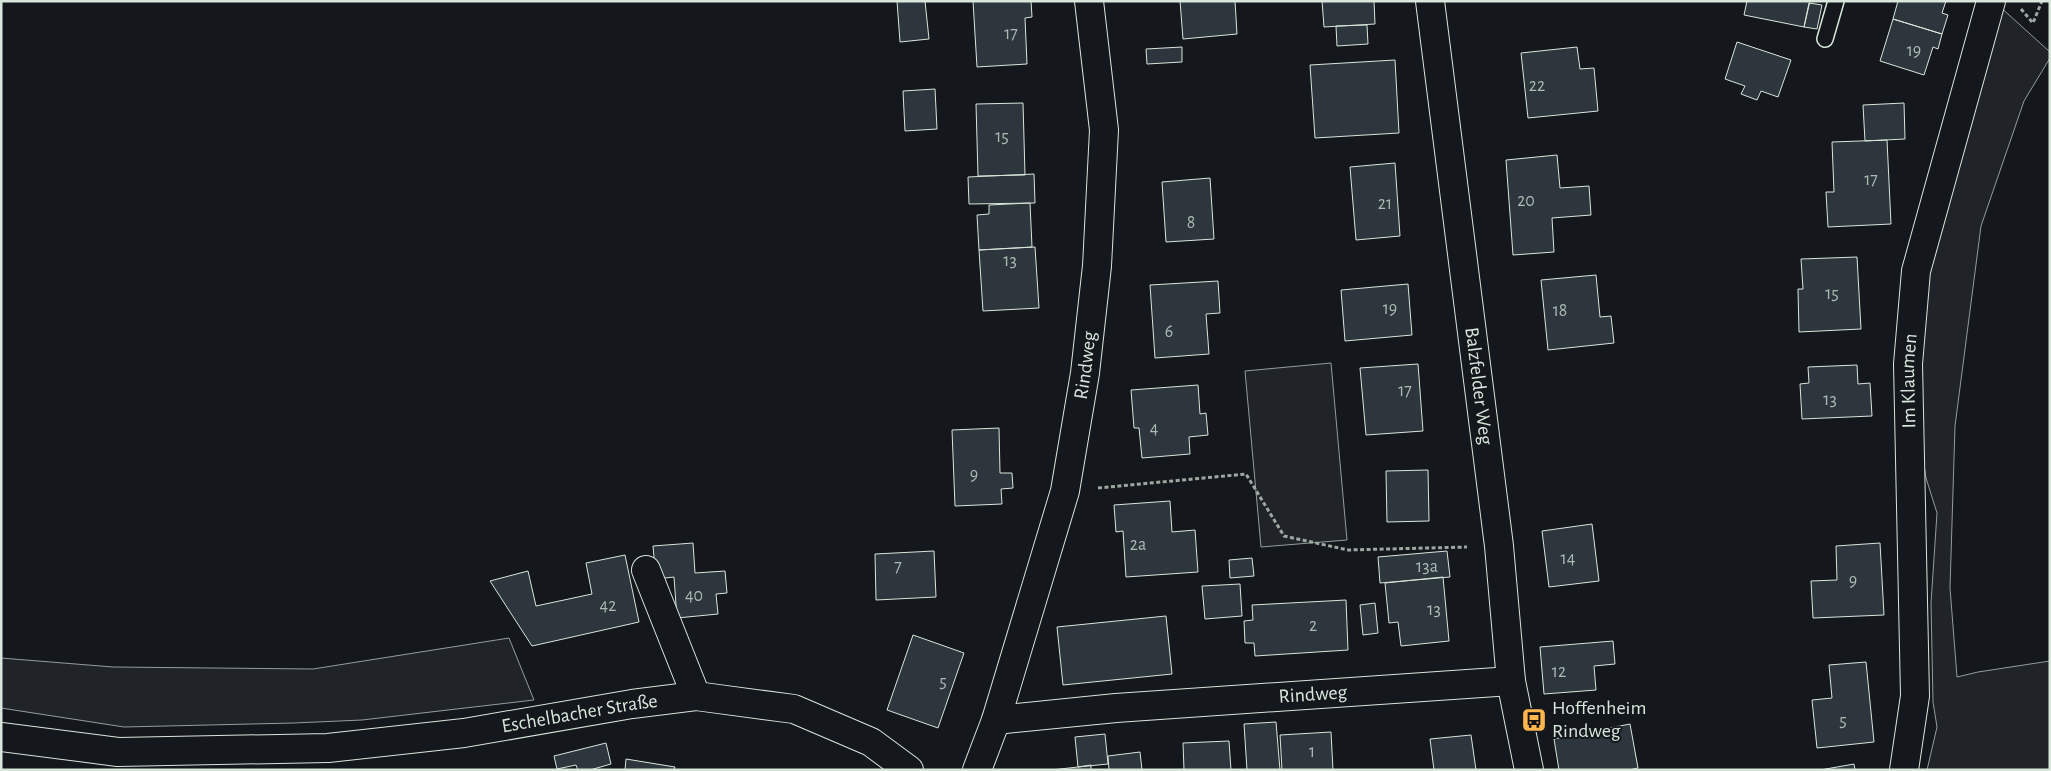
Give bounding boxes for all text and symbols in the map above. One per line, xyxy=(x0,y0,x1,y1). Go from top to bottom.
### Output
house number: 17 xyxy=(1004,25,1018,43)
house number: 19 xyxy=(1907,42,1921,60)
house number: 22 xyxy=(1529,77,1545,95)
house number: 15 xyxy=(995,128,1009,146)
house number: 17 xyxy=(1864,171,1878,189)
house number: 20 xyxy=(1517,192,1535,210)
house number: 21 xyxy=(1378,195,1392,213)
house number: 8 xyxy=(1187,214,1195,232)
house number: 13 xyxy=(1003,252,1017,270)
house number: 15 xyxy=(1825,285,1839,303)
house number: 19 xyxy=(1383,300,1397,318)
house number: 18 xyxy=(1553,302,1567,320)
house number: 6 xyxy=(1165,323,1173,341)
street label: Balzfelder Weg xyxy=(1461,326,1496,446)
street label: Rindweg xyxy=(1071,330,1100,401)
street label: Im Klaumen xyxy=(1898,333,1921,429)
house number: 17 xyxy=(1398,382,1412,400)
house number: 13 xyxy=(1823,391,1837,409)
house number: 4 xyxy=(1150,420,1159,438)
house number: 9 xyxy=(970,466,978,484)
house number: 2a xyxy=(1130,536,1146,554)
house number: 14 xyxy=(1561,550,1576,568)
house number: 7 xyxy=(894,558,902,576)
house number: 13a xyxy=(1416,558,1438,576)
house number: 9 xyxy=(1849,572,1857,590)
house number: 40 xyxy=(685,587,703,605)
house number: 42 xyxy=(600,597,616,615)
house number: 13 xyxy=(1427,601,1441,619)
house number: 2 xyxy=(1309,617,1317,635)
house number: 12 xyxy=(1552,663,1566,681)
house number: 5 xyxy=(939,673,947,691)
street label: Rindweg xyxy=(1278,682,1348,707)
street label: Eschelbacher Straße xyxy=(500,691,659,736)
place label: Hoffenheim Rindweg xyxy=(1552,698,1646,741)
bus stop icon: Hoffenheim Rindweg xyxy=(1521,707,1547,733)
house number: 5 xyxy=(1839,712,1847,730)
house number: 1 xyxy=(1309,743,1315,761)

